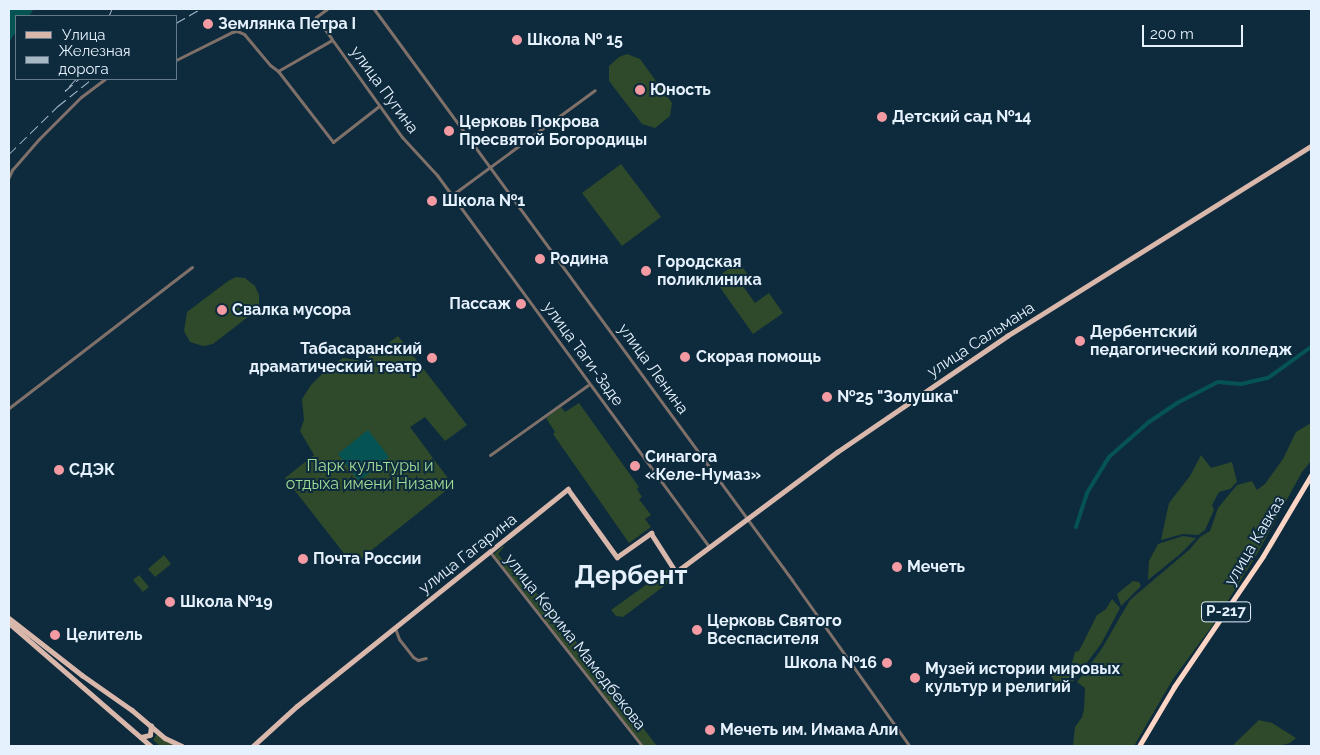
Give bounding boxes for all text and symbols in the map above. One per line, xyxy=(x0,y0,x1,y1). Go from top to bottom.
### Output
place label: Землянка Петра I xyxy=(218,14,356,34)
legend xyxy=(15,15,178,80)
scale bar xyxy=(1145,15,1246,47)
marker: Землянка Петра I xyxy=(202,18,214,30)
text: 200 m xyxy=(1150,25,1194,43)
text: Улица xyxy=(62,26,106,44)
place label: Школа № 15 xyxy=(527,30,623,50)
marker: Школа № 15 xyxy=(511,34,523,46)
text: Железная дорога xyxy=(59,42,131,78)
street label: улица Пугина xyxy=(346,43,422,137)
place label: Юность xyxy=(650,80,711,100)
marker: Юность xyxy=(634,84,646,96)
place label: Детский сад №14 xyxy=(892,107,1031,127)
marker: Детский сад №14 xyxy=(876,111,888,123)
place label: Церковь Покрова Пресвятой Богородицы xyxy=(459,112,647,150)
marker: Церковь Покрова Пресвятой Богородицы xyxy=(443,125,455,137)
place label: Школа №1 xyxy=(442,191,525,211)
marker: Школа №1 xyxy=(426,195,438,207)
place label: Родина xyxy=(550,249,608,269)
place label: Городская поликлиника xyxy=(657,252,762,290)
marker: Родина xyxy=(534,253,546,265)
marker: Городская поликлиника xyxy=(639,264,653,278)
place label: Пассаж xyxy=(449,294,511,314)
marker: Пассаж xyxy=(515,298,527,310)
street label: улица Таги-Заде xyxy=(538,298,628,410)
street label: улица Сальмана xyxy=(924,298,1038,382)
place label: Свалка мусора xyxy=(232,300,351,320)
marker: Свалка мусора xyxy=(216,304,228,316)
street label: улица Ленина xyxy=(614,320,692,418)
place label: Дербентский педагогический колледж xyxy=(1090,322,1292,360)
marker: Дербентский педагогический колледж xyxy=(1074,335,1086,347)
place label: Табасаранский драматический театр xyxy=(249,339,422,377)
place label: Скорая помощь xyxy=(696,347,821,367)
marker: Скорая помощь xyxy=(678,350,692,364)
marker: Табасаранский драматический театр xyxy=(426,352,438,364)
place label: №25 "Золушка" xyxy=(837,387,959,407)
marker: №25 "Золушка" xyxy=(821,391,833,403)
place label: Синагога «Келе-Нумаз» xyxy=(645,447,761,485)
park label: Парк культуры и отдыха имени Низами xyxy=(286,456,454,494)
place label: СДЭК xyxy=(69,460,115,480)
marker: Синагога «Келе-Нумаз» xyxy=(629,460,641,472)
marker: СДЭК xyxy=(53,464,65,476)
street label: улица Кавказ xyxy=(1221,493,1289,589)
street label: улица Гагарина xyxy=(415,510,521,598)
place label: Почта России xyxy=(313,549,421,569)
street label: улица Керима Мамедбекова xyxy=(500,550,650,734)
marker: Почта России xyxy=(297,553,309,565)
place label: Мечеть xyxy=(907,557,965,577)
district label: Дербент xyxy=(575,560,687,592)
marker: Мечеть xyxy=(891,561,903,573)
place label: Школа №19 xyxy=(180,592,273,612)
marker: Школа №19 xyxy=(164,596,176,608)
road number: Р-217 xyxy=(1201,600,1251,624)
place label: Церковь Святого Всеспасителя xyxy=(707,611,842,649)
marker: Церковь Святого Всеспасителя xyxy=(691,624,703,636)
place label: Целитель xyxy=(66,625,143,645)
marker: Целитель xyxy=(48,628,62,642)
place label: Школа №16 xyxy=(784,653,877,673)
marker: Школа №16 xyxy=(881,657,893,669)
place label: Музей истории мировых культур и религий xyxy=(925,659,1120,697)
marker: Музей истории мировых культур и религий xyxy=(909,672,921,684)
place label: Мечеть им. Имама Али xyxy=(720,720,899,740)
marker: Мечеть им. Имама Али xyxy=(704,724,716,736)

